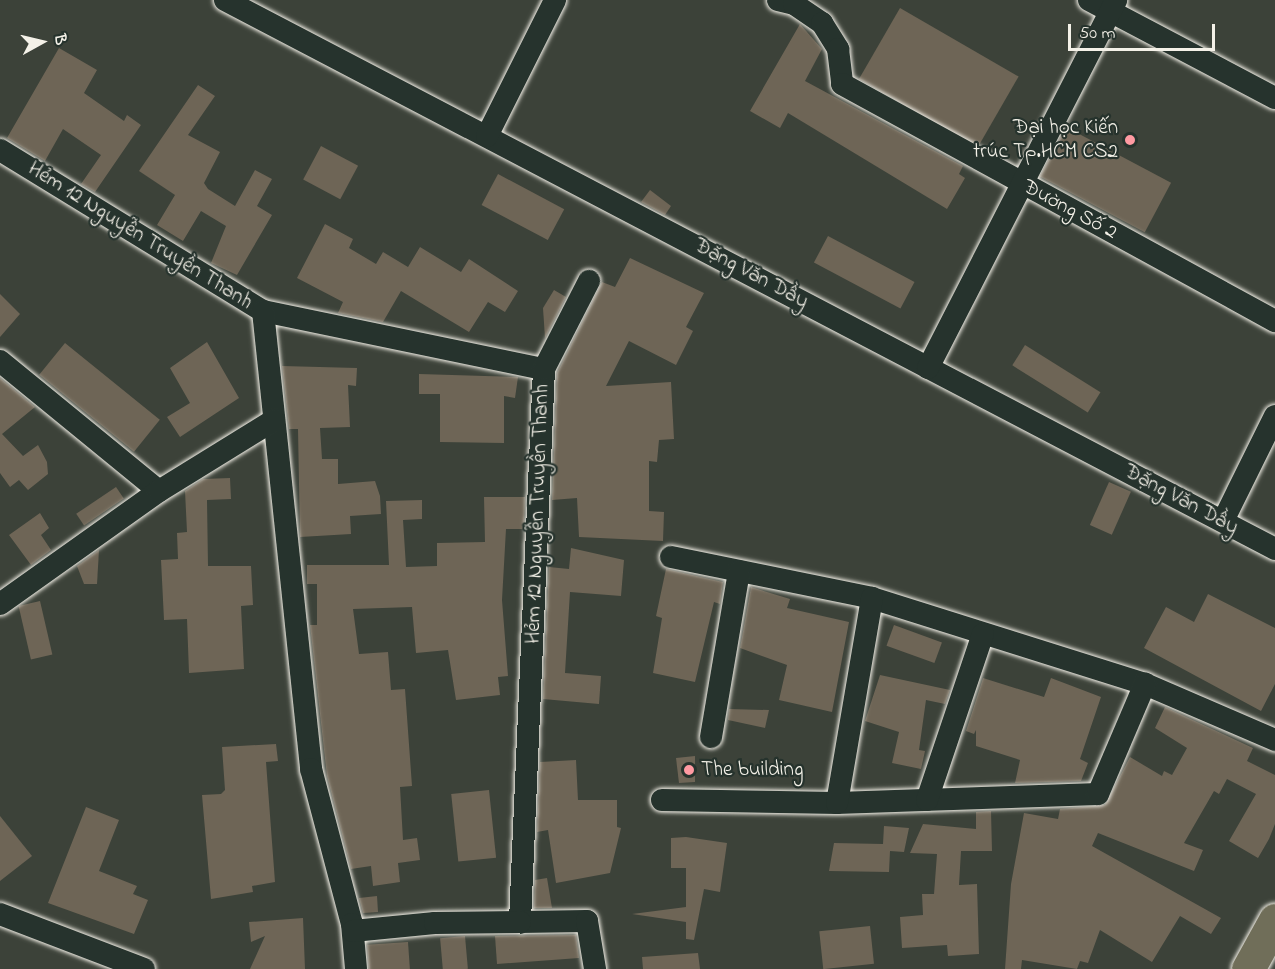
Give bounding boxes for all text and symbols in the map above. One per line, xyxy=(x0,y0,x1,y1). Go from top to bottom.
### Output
north arrow xyxy=(12,12,72,72)
scale bar xyxy=(1071,12,1218,50)
text: 50 m xyxy=(1079,21,1116,47)
text: B xyxy=(47,32,72,47)
place label: Đại học Kiến trúc Tp.HCM CS2 xyxy=(973,115,1118,165)
marker: Đại học Kiến trúc Tp.HCM CS2 xyxy=(1123,133,1137,147)
street label: Hẻm 12 Nguyễn Truyền Thanh xyxy=(23,156,257,316)
street label: Đường Số 2 xyxy=(1018,175,1122,245)
street label: Đặng Văn Dầy xyxy=(690,233,812,315)
street label: Hẻm 12 Nguyễn Truyền Thanh xyxy=(521,384,555,644)
street label: Đặng Văn Dầy xyxy=(1120,459,1242,541)
place label: The building xyxy=(701,757,803,783)
marker: The building xyxy=(682,763,696,777)

